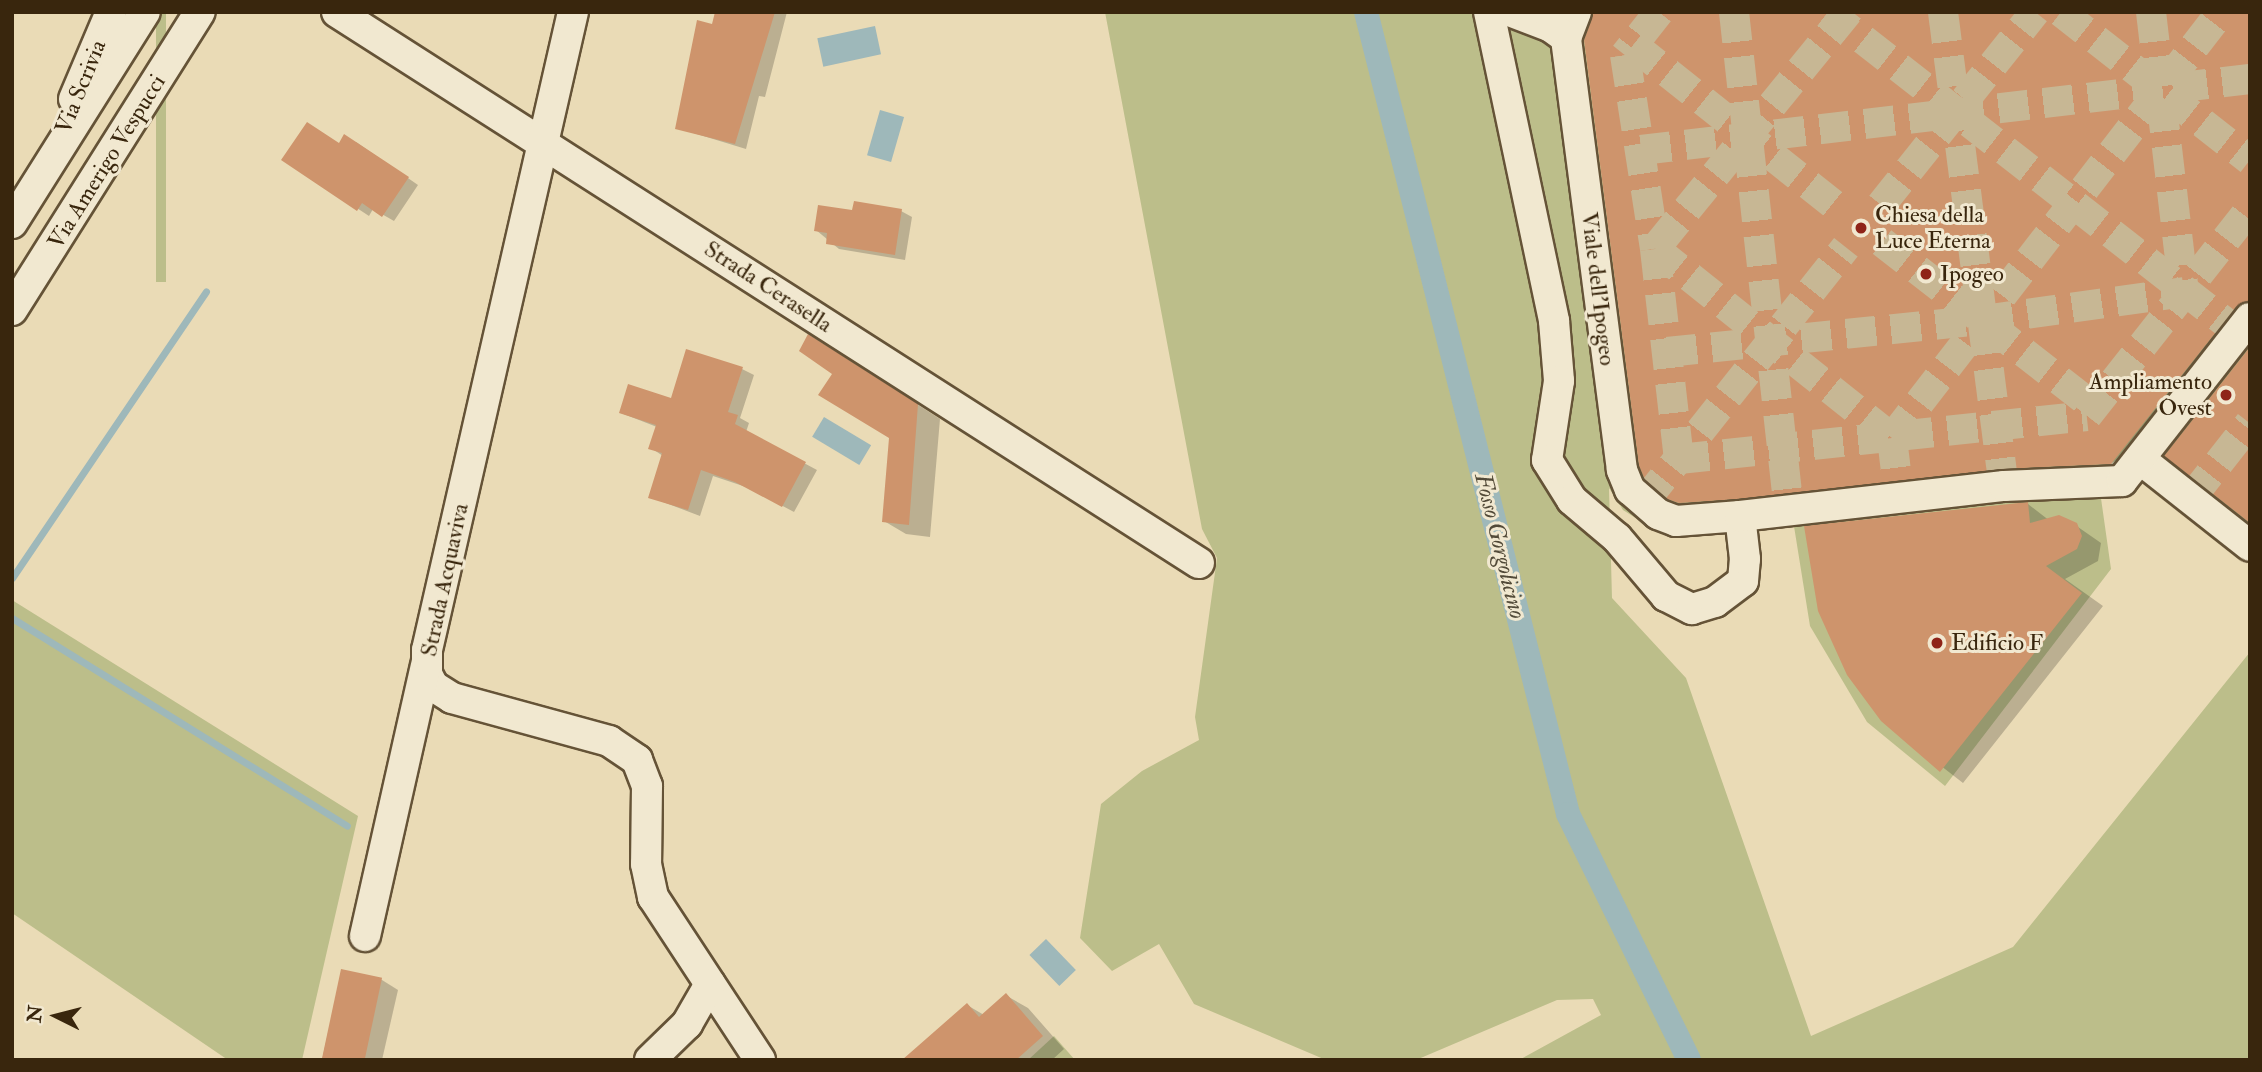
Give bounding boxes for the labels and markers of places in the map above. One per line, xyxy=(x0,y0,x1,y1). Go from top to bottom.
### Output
place label: Chiesa della Luce Eterna xyxy=(1875,201,1991,255)
marker: Chiesa della Luce Eterna xyxy=(1853,220,1869,236)
place label: Ipogeo xyxy=(1940,260,2004,288)
marker: Ipogeo xyxy=(1918,266,1934,282)
place label: Ampliamento Ovest xyxy=(2089,368,2212,422)
marker: Ampliamento Ovest xyxy=(2218,387,2234,403)
place label: Edificio F xyxy=(1951,629,2043,657)
marker: Edificio F xyxy=(1929,635,1945,651)

